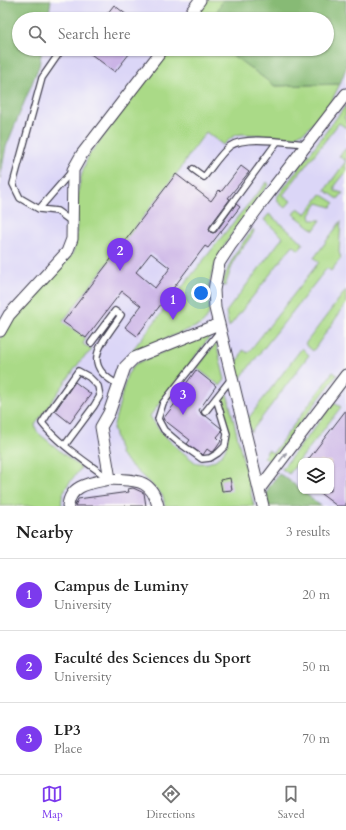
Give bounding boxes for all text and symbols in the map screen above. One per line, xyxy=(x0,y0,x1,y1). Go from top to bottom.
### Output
search box xyxy=(12,12,334,56)
icon: search xyxy=(26,23,48,45)
text: Search here xyxy=(58,24,131,44)
pin: 2 xyxy=(107,238,133,271)
your location xyxy=(191,283,211,303)
pin: 1 xyxy=(160,287,186,320)
pin: 3 xyxy=(170,382,196,415)
one-way arrow xyxy=(279,452,287,462)
map controls xyxy=(298,458,334,494)
button: layers xyxy=(298,458,334,494)
text: Nearby xyxy=(16,521,73,544)
text: 3 results xyxy=(286,523,330,541)
text: Campus de Luminy xyxy=(54,576,189,596)
text: 1 xyxy=(26,586,32,604)
text: 20 m xyxy=(302,586,330,604)
text: University xyxy=(54,596,112,614)
text: Faculté des Sciences du Sport xyxy=(54,648,251,668)
text: 2 xyxy=(26,658,32,676)
text: 50 m xyxy=(302,658,330,676)
text: University xyxy=(54,668,112,686)
text: LP3 xyxy=(54,720,81,740)
text: 3 xyxy=(26,730,32,748)
text: 70 m xyxy=(302,730,330,748)
text: Place xyxy=(54,740,82,758)
tab: Map xyxy=(41,783,63,822)
tab: Directions xyxy=(146,783,195,822)
tab: Saved xyxy=(278,783,305,822)

